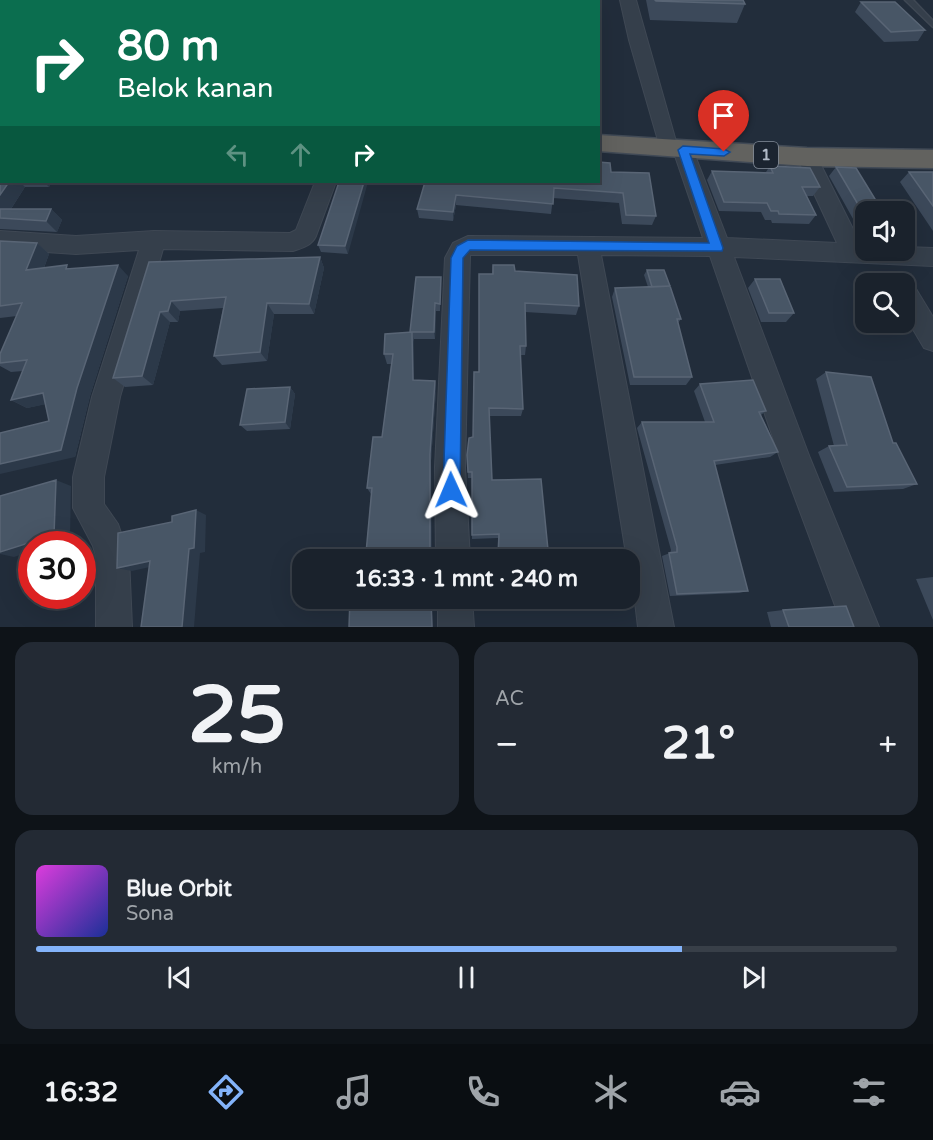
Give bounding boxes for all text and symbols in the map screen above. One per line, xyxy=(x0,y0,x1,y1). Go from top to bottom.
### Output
text: 80 m xyxy=(117,21,219,72)
icon: right xyxy=(18,24,96,102)
text: Belok kanan xyxy=(117,72,273,105)
pin xyxy=(698,90,749,152)
icon: arrive xyxy=(707,99,740,132)
icon: left xyxy=(221,138,254,171)
icon: ahead xyxy=(284,138,317,171)
icon: right xyxy=(347,138,380,171)
road number: 1 xyxy=(754,142,778,168)
map controls xyxy=(855,201,915,333)
button: sound xyxy=(855,201,915,261)
button: search xyxy=(855,273,915,333)
position arrow xyxy=(419,458,483,522)
speed limit sign: 30 xyxy=(18,531,96,609)
text: 16:33 · 1 mnt · 240 m xyxy=(354,566,578,592)
text: 25 xyxy=(188,669,286,763)
text: AC xyxy=(495,687,524,711)
text: 21° xyxy=(662,717,735,771)
text: − xyxy=(495,725,519,764)
text: + xyxy=(878,725,897,764)
text: km/h xyxy=(212,755,262,779)
text: Blue Orbit xyxy=(126,876,232,902)
text: Sona xyxy=(126,902,174,926)
icon: previous xyxy=(163,961,196,994)
icon: pause xyxy=(450,961,483,994)
icon: next xyxy=(737,961,770,994)
icon: directions xyxy=(205,1071,247,1113)
icon: music xyxy=(333,1071,375,1113)
icon: phone xyxy=(462,1071,504,1113)
icon: climate xyxy=(590,1071,632,1113)
icon: car xyxy=(719,1071,761,1113)
icon: filters xyxy=(848,1071,890,1113)
text: 16:32 xyxy=(43,1076,118,1109)

